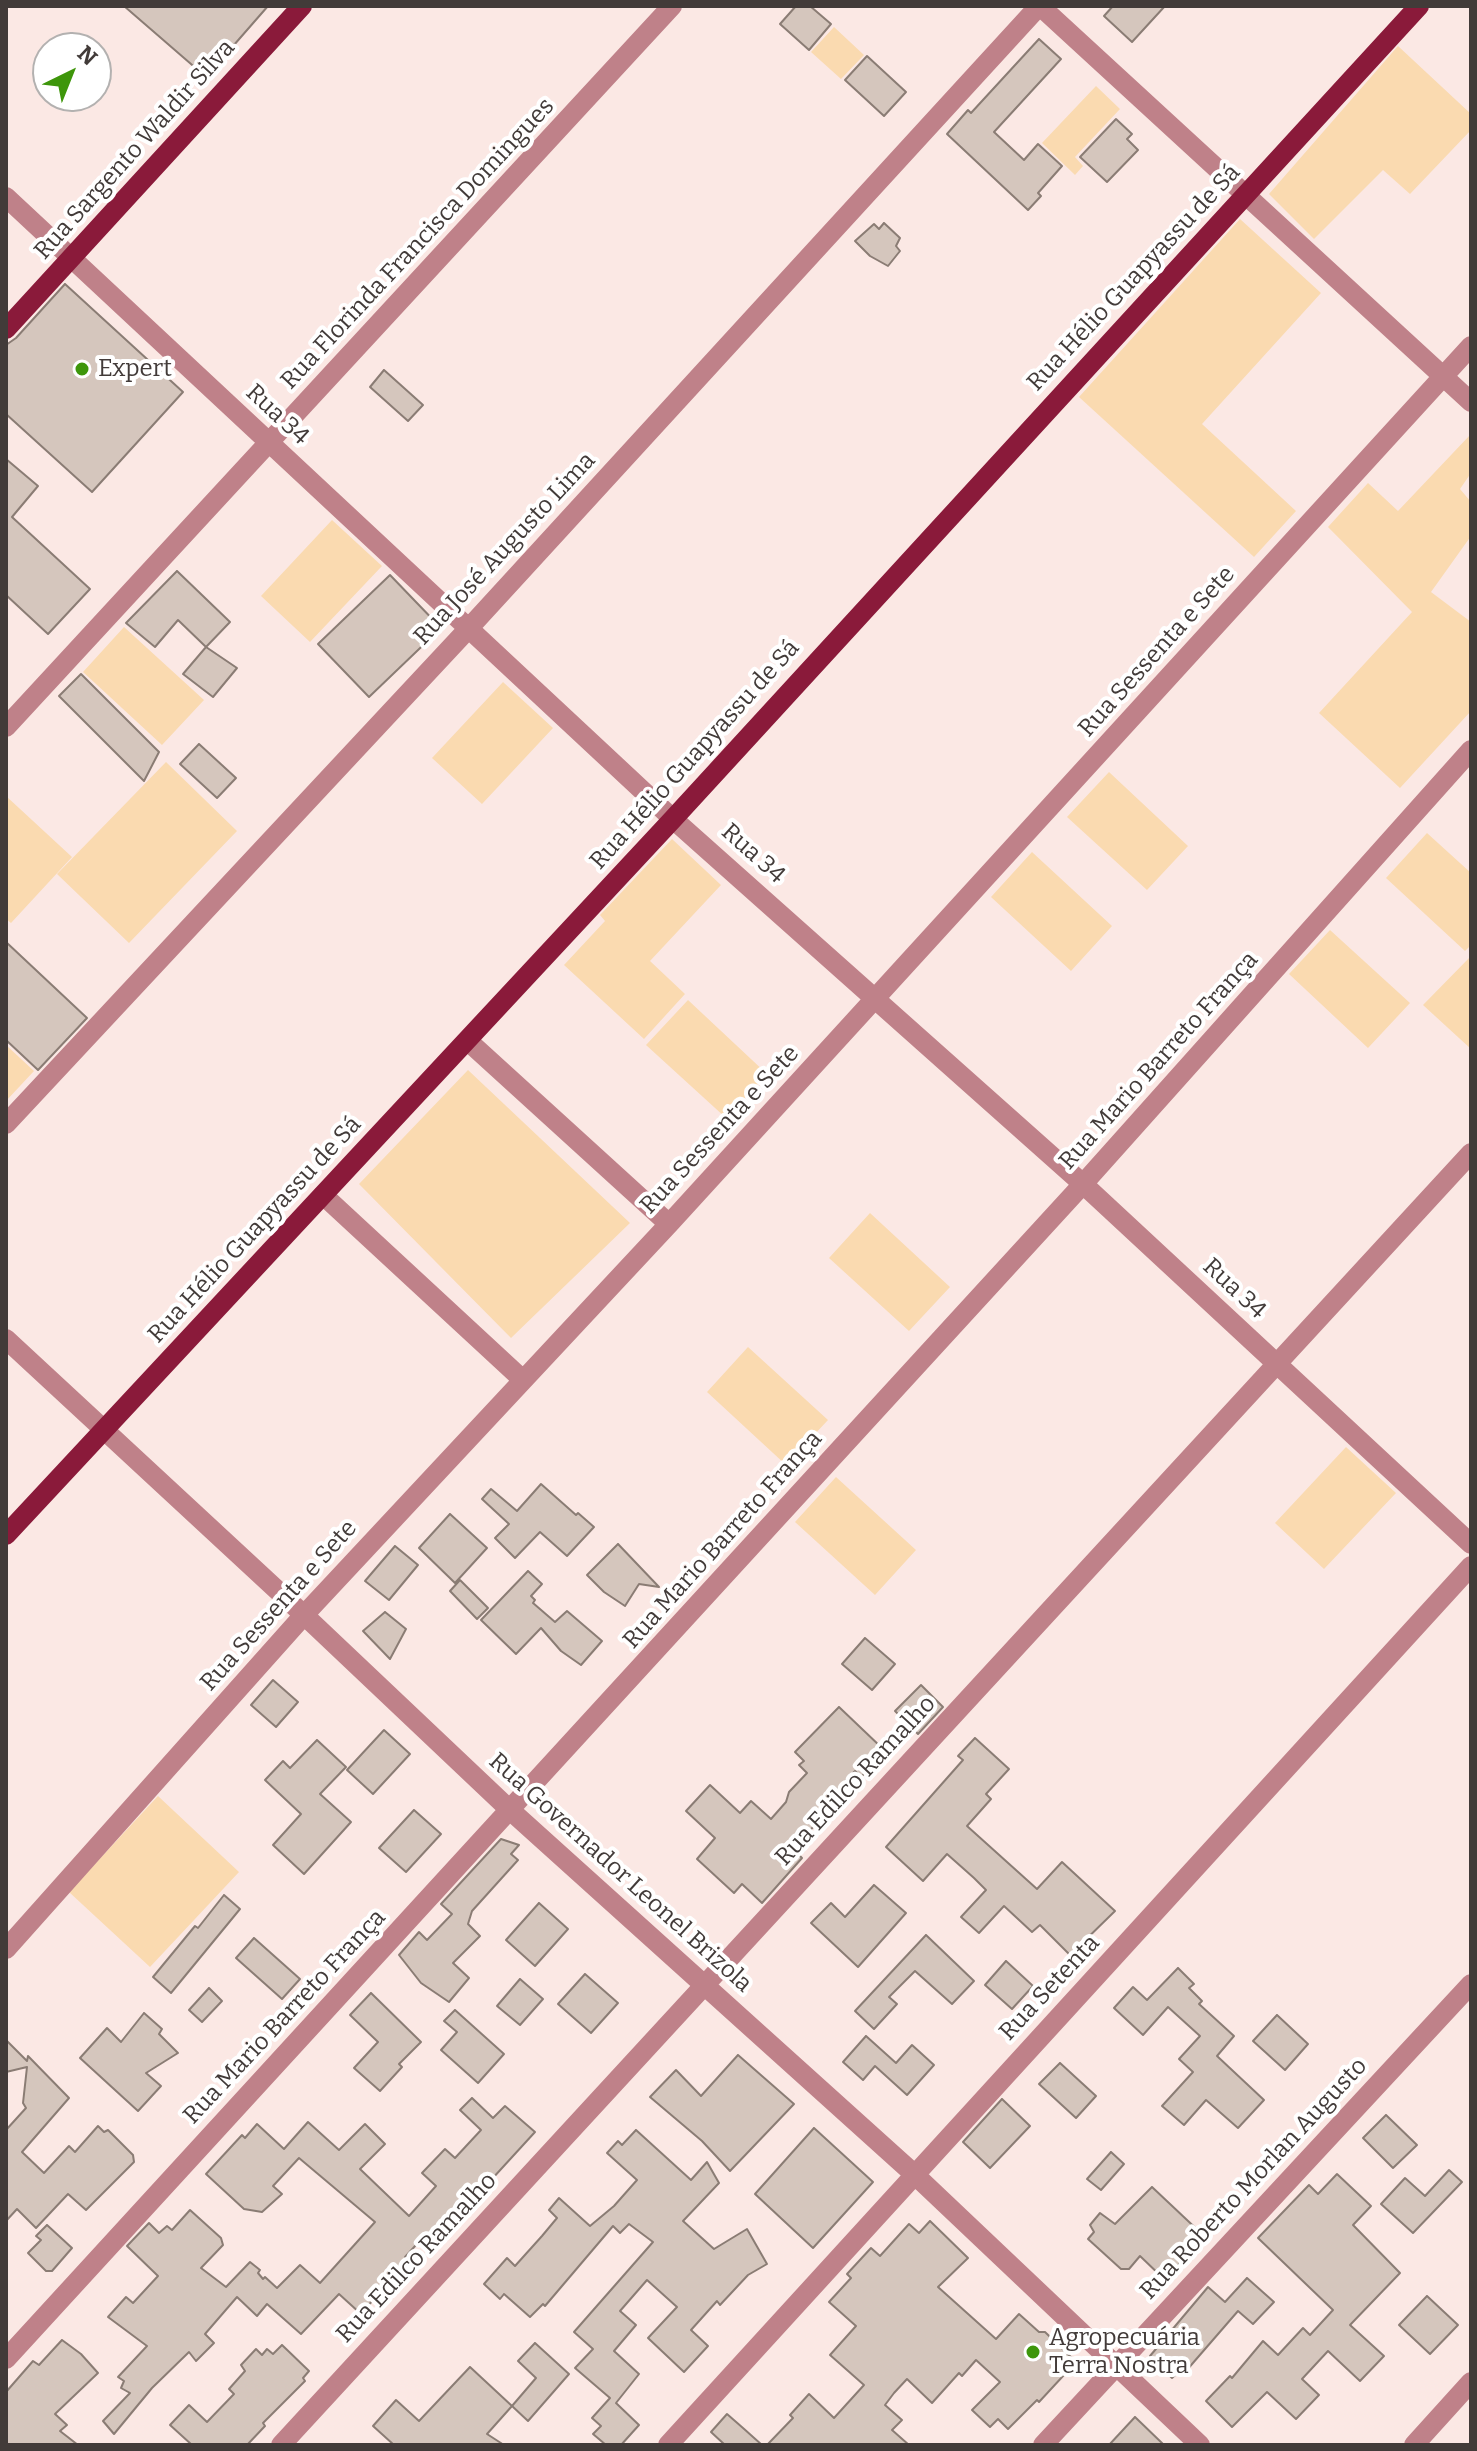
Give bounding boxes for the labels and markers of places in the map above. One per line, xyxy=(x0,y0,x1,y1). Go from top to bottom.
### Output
place label: Expert xyxy=(98,355,172,383)
marker: Expert xyxy=(73,360,91,378)
place label: Agropecuária Terra Nostra xyxy=(1049,2324,1200,2380)
marker: Agropecuária Terra Nostra xyxy=(1024,2343,1042,2361)

